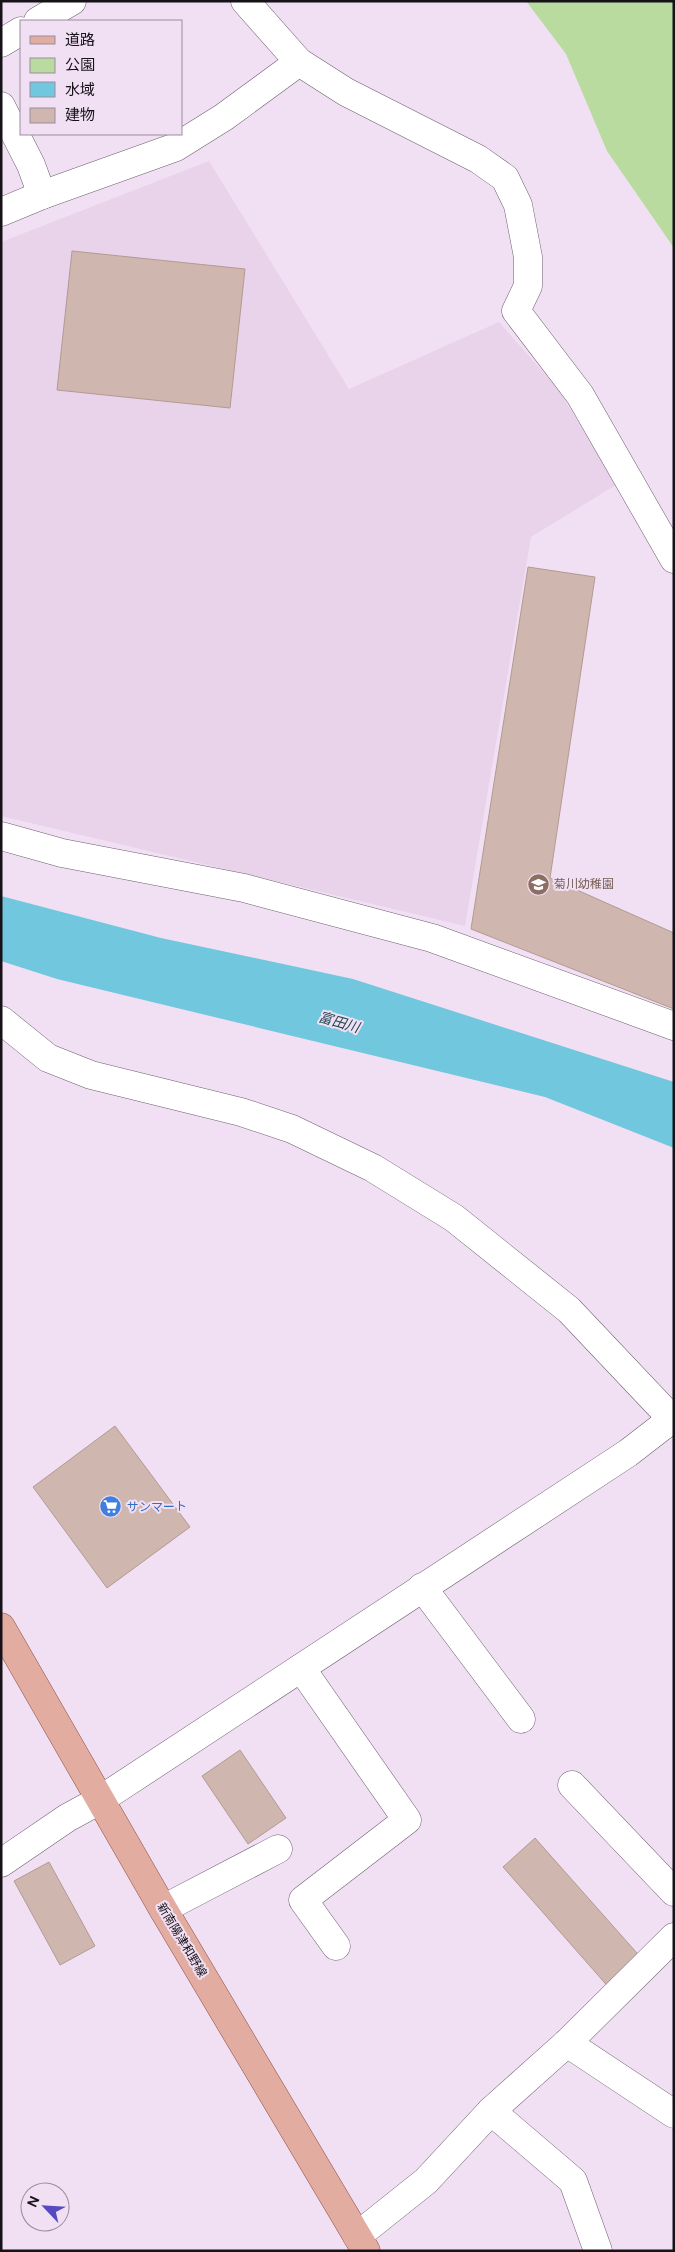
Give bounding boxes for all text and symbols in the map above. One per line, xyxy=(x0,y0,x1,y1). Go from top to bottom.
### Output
legend xyxy=(20,20,182,135)
text: 道路 xyxy=(65,30,95,50)
text: 公園 xyxy=(65,55,95,75)
text: 水域 xyxy=(65,80,95,100)
text: 建物 xyxy=(65,105,95,125)
school or university icon: 菊川幼稚園 xyxy=(526,872,550,896)
place label: 菊川幼稚園 xyxy=(554,876,614,892)
water label: 富田川 xyxy=(316,1008,364,1037)
supermarket icon: サンマート xyxy=(99,1495,123,1519)
place label: サンマート xyxy=(127,1499,187,1515)
street label: 新南陽津和野線 xyxy=(154,1900,210,1980)
north arrow xyxy=(20,2182,70,2232)
text: N xyxy=(23,2193,44,2210)

